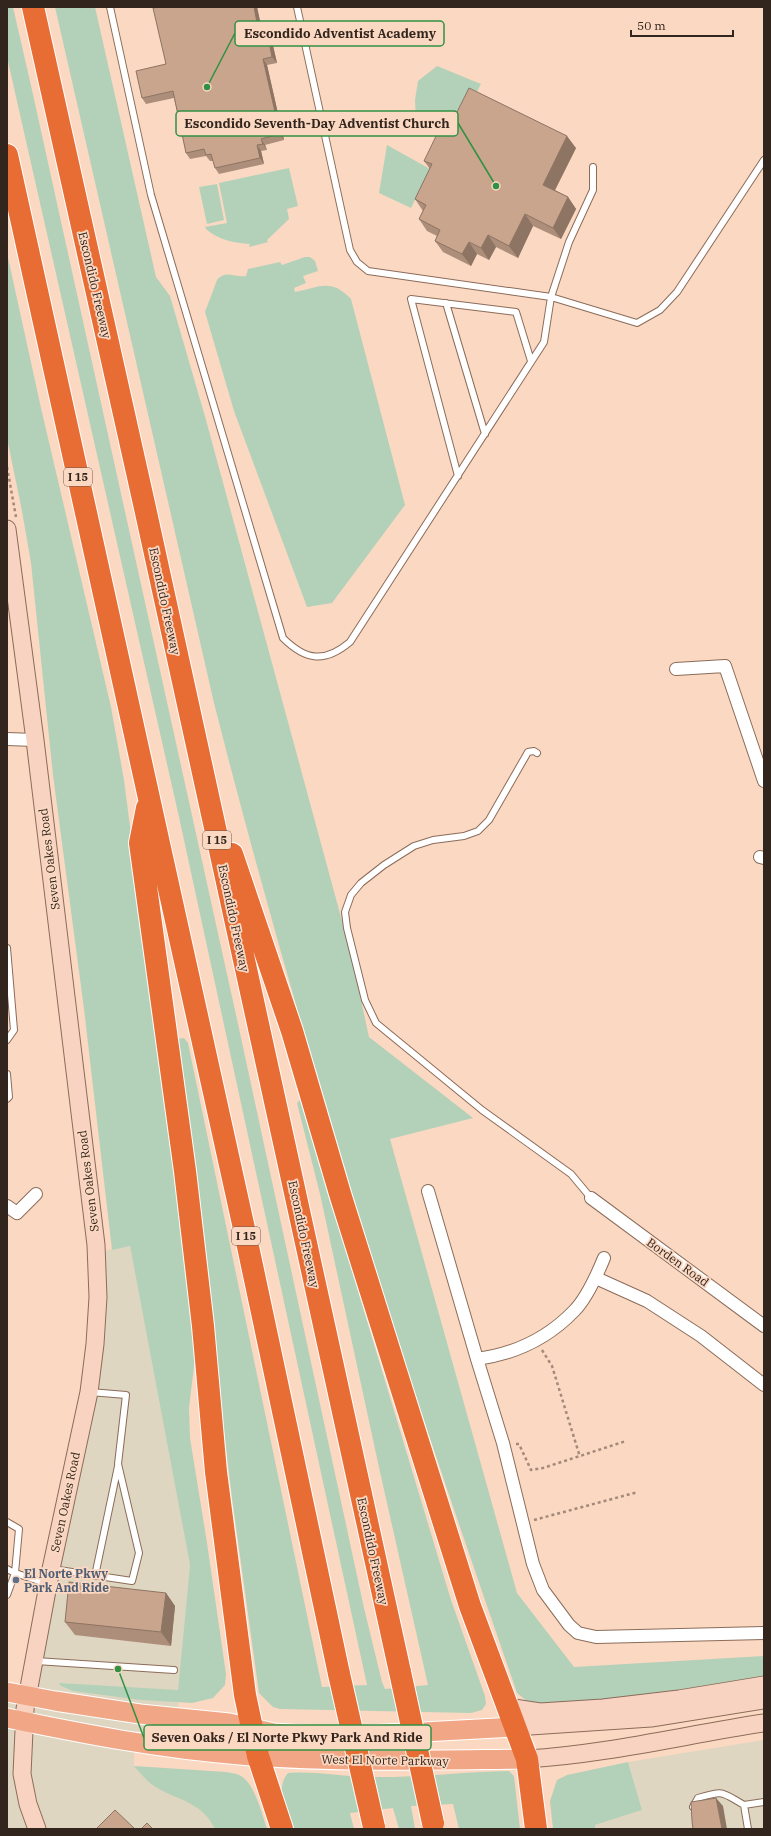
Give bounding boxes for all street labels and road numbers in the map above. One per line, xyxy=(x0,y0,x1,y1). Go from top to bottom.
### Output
street label: Escondido Freeway xyxy=(75,230,115,341)
road number: I 15 xyxy=(64,468,92,486)
street label: Escondido Freeway xyxy=(146,546,184,657)
street label: Seven Oakes Road xyxy=(35,807,63,911)
road number: I 15 xyxy=(203,831,231,849)
street label: Escondido Freeway xyxy=(215,863,253,974)
street label: Seven Oakes Road xyxy=(74,1129,102,1233)
street label: Escondido Freeway xyxy=(285,1179,323,1290)
road number: I 15 xyxy=(232,1227,260,1245)
street label: Borden Road xyxy=(644,1234,712,1290)
street label: Seven Oakes Road xyxy=(47,1450,83,1554)
street label: Escondido Freeway xyxy=(354,1496,392,1607)
street label: West El Norte Parkway xyxy=(321,1751,449,1769)

